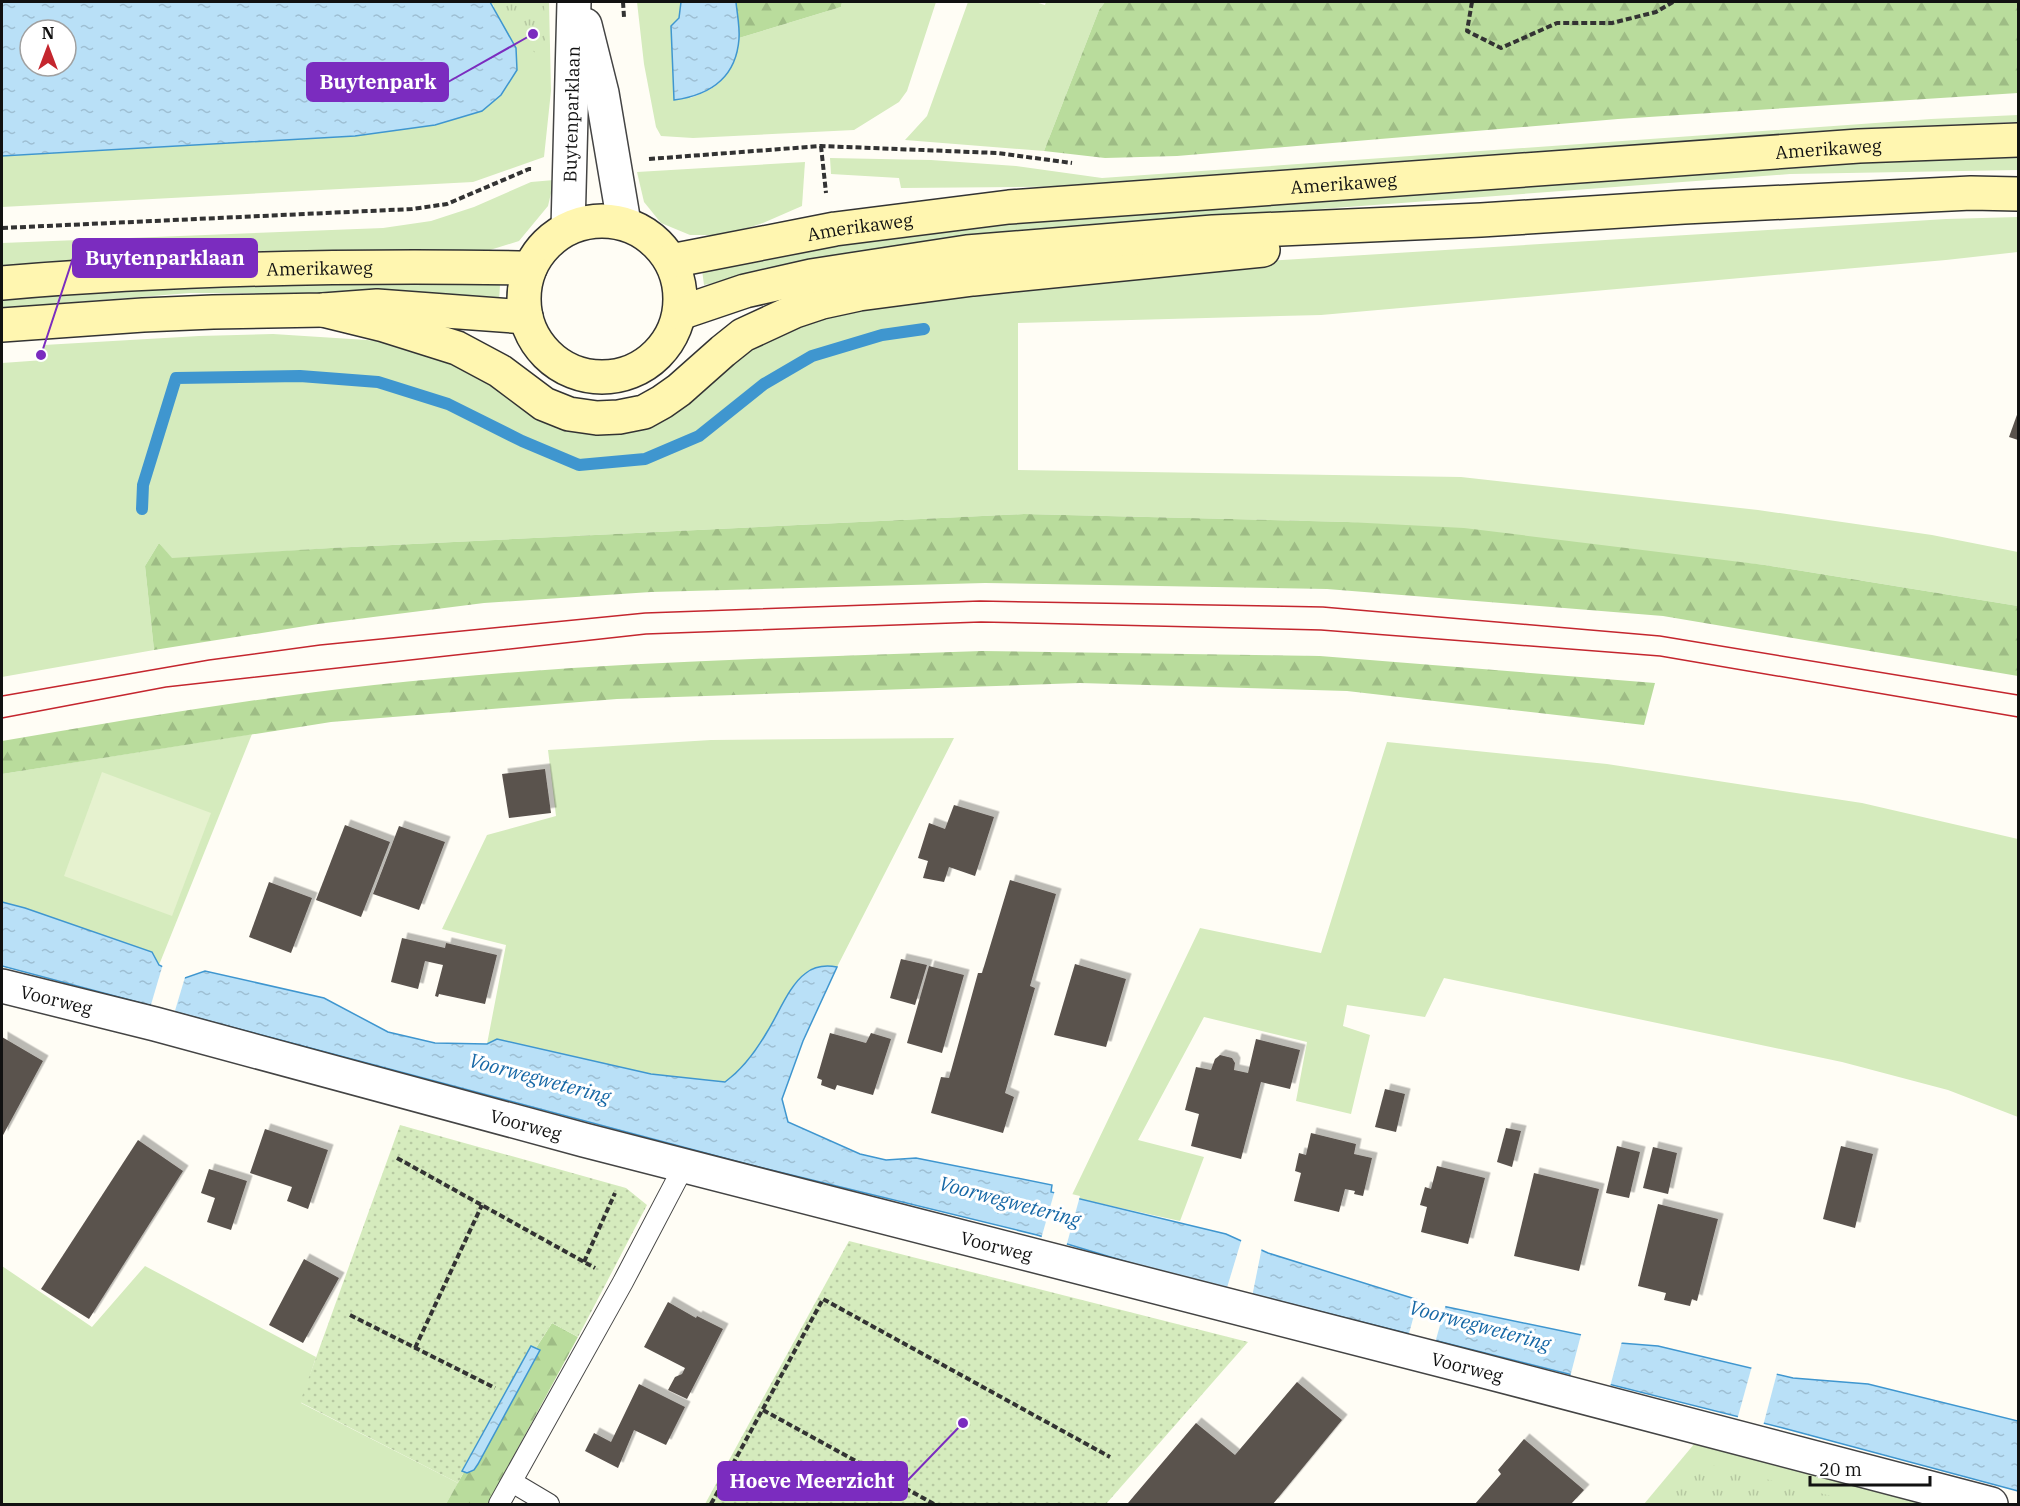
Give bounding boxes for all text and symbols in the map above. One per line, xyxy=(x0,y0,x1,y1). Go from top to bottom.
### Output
north arrow xyxy=(18,18,78,78)
text: N xyxy=(42,23,54,43)
street label: Buytenparklaan xyxy=(558,46,584,182)
callout: Buytenpark xyxy=(307,63,448,101)
text: Buytenpark xyxy=(320,68,437,95)
street label: Amerikaweg xyxy=(1775,134,1882,163)
street label: Amerikaweg xyxy=(1290,168,1398,198)
street label: Amerikaweg xyxy=(805,208,914,246)
callout: Buytenparklaan xyxy=(73,239,257,277)
text: Buytenparklaan xyxy=(85,244,245,271)
street label: Amerikaweg xyxy=(266,256,373,280)
street label: Voorweg xyxy=(18,980,95,1020)
water label: Voorwegwetering xyxy=(466,1046,614,1110)
street label: Voorweg xyxy=(488,1104,565,1145)
water label: Voorwegwetering xyxy=(936,1169,1084,1233)
street label: Voorweg xyxy=(958,1226,1035,1266)
water label: Voorwegwetering xyxy=(1406,1293,1554,1357)
street label: Voorweg xyxy=(1429,1346,1506,1387)
scale bar xyxy=(1810,1449,1930,1487)
text: 20 m xyxy=(1819,1458,1862,1481)
callout: Hoeve Meerzicht xyxy=(718,1462,907,1500)
text: Hoeve Meerzicht xyxy=(730,1467,895,1494)

